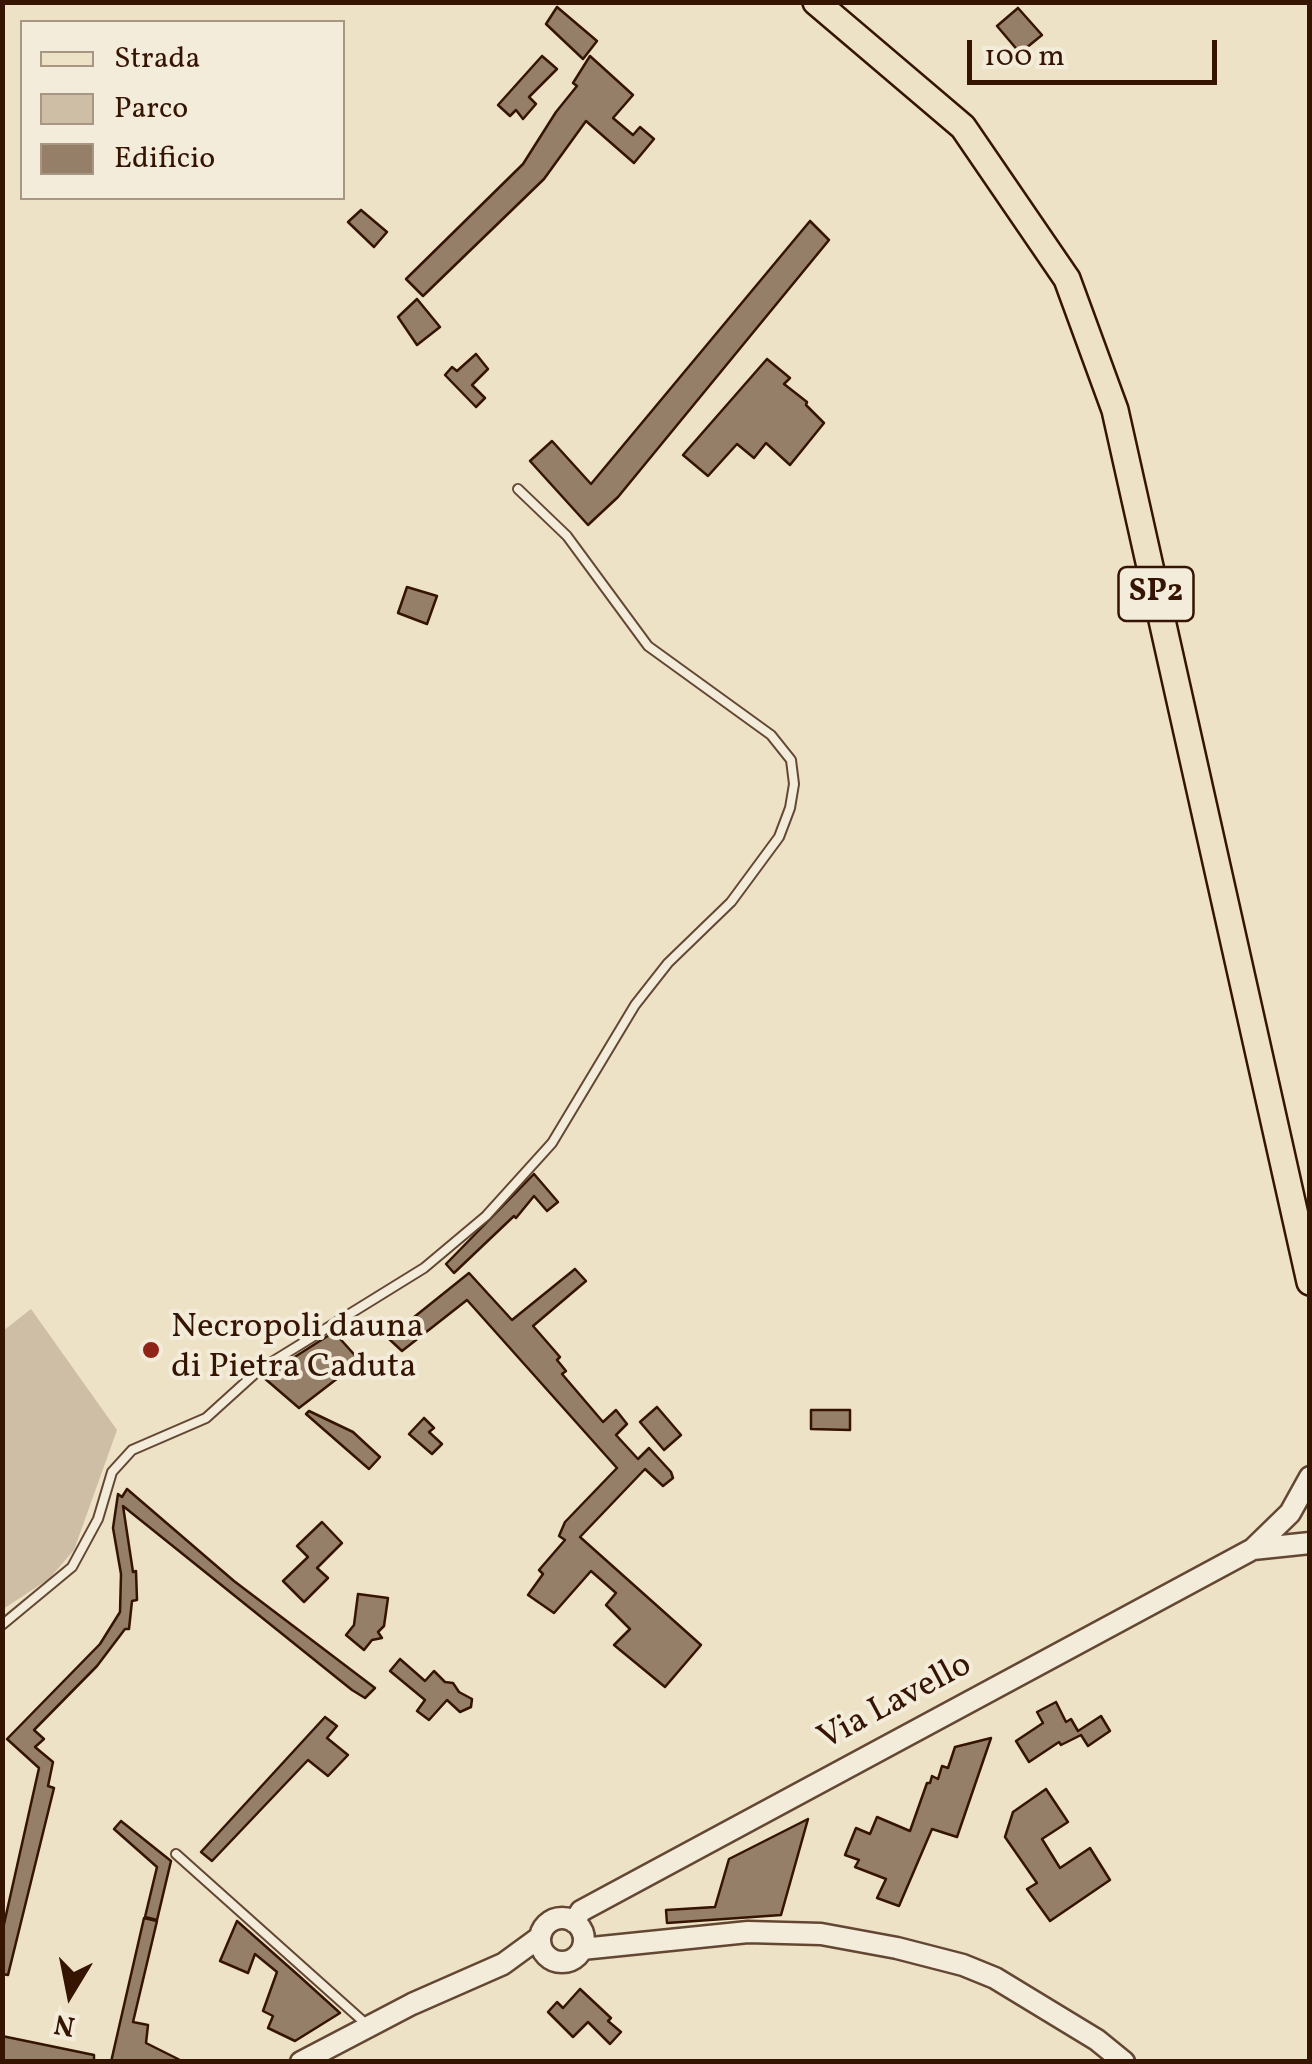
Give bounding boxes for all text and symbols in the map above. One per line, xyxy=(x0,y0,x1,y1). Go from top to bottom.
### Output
legend xyxy=(20,20,345,200)
scale bar xyxy=(972,20,1222,82)
text: 100 m xyxy=(984,36,1065,78)
text: Strada xyxy=(114,38,200,80)
text: Parco xyxy=(114,88,188,130)
text: Edificio xyxy=(114,138,215,180)
road number: SP2 xyxy=(1118,567,1194,621)
place label: Necropoli dauna di Pietra Caduta xyxy=(171,1309,424,1391)
marker: Necropoli dauna di Pietra Caduta xyxy=(140,1339,162,1361)
street label: Via Lavello xyxy=(812,1646,980,1762)
north arrow xyxy=(20,1944,120,2044)
text: N xyxy=(51,2003,78,2045)

